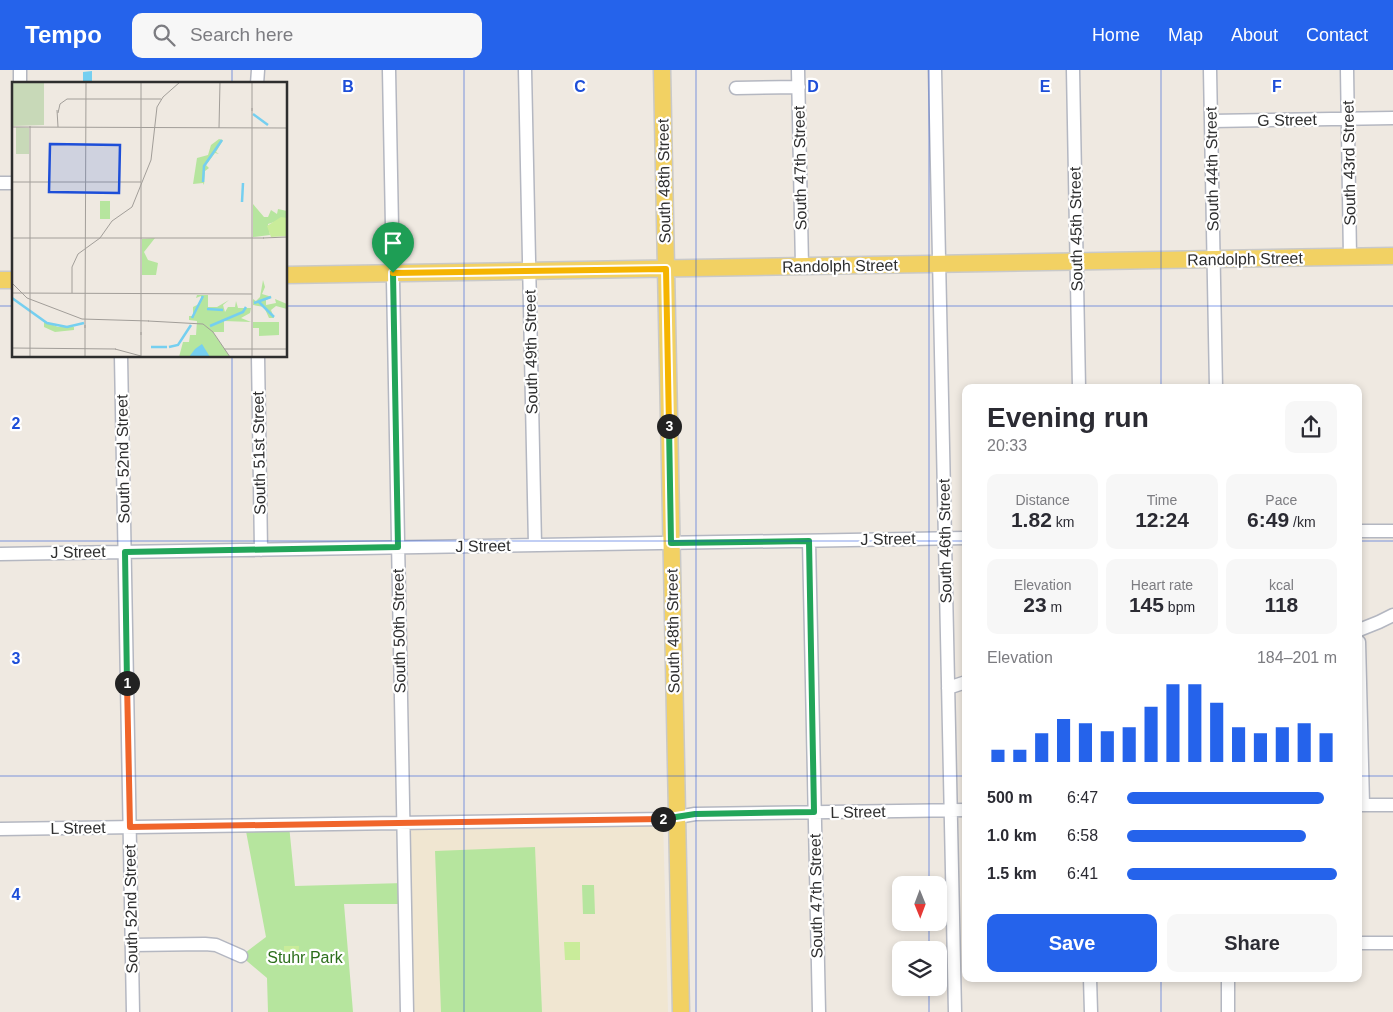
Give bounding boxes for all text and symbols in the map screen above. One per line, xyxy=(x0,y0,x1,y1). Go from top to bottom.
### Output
search box xyxy=(132,13,482,58)
text: Tempo xyxy=(25,21,102,48)
icon: search xyxy=(150,21,178,49)
text: Search here xyxy=(190,24,293,45)
text: Home xyxy=(1092,25,1140,45)
text: Map xyxy=(1168,25,1203,45)
text: About xyxy=(1231,25,1278,45)
text: Contact xyxy=(1306,25,1368,45)
text: B xyxy=(342,78,354,95)
text: C xyxy=(574,78,586,95)
text: D xyxy=(807,78,819,95)
text: E xyxy=(1040,78,1051,95)
text: F xyxy=(1272,78,1282,95)
inset map xyxy=(12,82,288,358)
street label: South 43rd Street xyxy=(1339,100,1359,226)
street label: South 47th Street xyxy=(790,105,810,230)
street label: South 44th Street xyxy=(1202,106,1222,231)
street label: G Street xyxy=(1257,111,1317,129)
street label: South 48th Street xyxy=(654,118,674,243)
street label: South 45th Street xyxy=(1066,166,1086,291)
pin xyxy=(372,222,414,273)
icon: arrive xyxy=(379,229,407,257)
street label: Randolph Street xyxy=(1187,249,1304,269)
street label: Randolph Street xyxy=(782,256,899,276)
street label: South 49th Street xyxy=(521,289,541,414)
street label: South 51st Street xyxy=(249,390,269,515)
street label: South 52nd Street xyxy=(113,394,133,524)
button: share xyxy=(1285,401,1337,453)
text: Evening run xyxy=(987,402,1149,433)
pin: 3 xyxy=(656,414,682,438)
text: 2 xyxy=(12,415,21,432)
text: 3 xyxy=(666,418,673,434)
text: 20:33 xyxy=(987,437,1027,454)
street label: South 46th Street xyxy=(935,478,955,603)
text: Distance xyxy=(1015,492,1070,508)
text: Time xyxy=(1147,492,1177,508)
text: Pace xyxy=(1265,492,1297,508)
text: 1.82 xyxy=(1011,508,1052,531)
text: 12:24 xyxy=(1135,508,1189,531)
text: 6:49 xyxy=(1247,508,1289,531)
text: km xyxy=(1052,514,1074,530)
text: /km xyxy=(1289,514,1316,530)
street label: J Street xyxy=(860,530,916,548)
street label: J Street xyxy=(455,537,511,555)
street label: J Street xyxy=(50,543,106,561)
street label: South 50th Street xyxy=(389,568,409,693)
street label: South 48th Street xyxy=(663,568,683,693)
text: Elevation xyxy=(1014,577,1071,593)
text: Heart rate xyxy=(1131,577,1193,593)
text: kcal xyxy=(1269,577,1294,593)
text: 23 xyxy=(1023,593,1047,616)
text: 145 xyxy=(1129,593,1164,616)
text: 118 xyxy=(1264,593,1298,616)
text: m xyxy=(1047,599,1062,615)
text: bpm xyxy=(1164,599,1195,615)
text: Elevation xyxy=(987,649,1053,666)
text: 184–201 m xyxy=(1257,649,1337,666)
text: 3 xyxy=(12,650,21,667)
pin: 1 xyxy=(114,670,140,696)
text: 1 xyxy=(124,675,131,691)
text: 500 m xyxy=(987,789,1032,806)
text: 6:47 xyxy=(1067,789,1098,806)
street label: L Street xyxy=(830,803,886,821)
pin: 2 xyxy=(650,806,676,832)
text: 2 xyxy=(660,811,667,827)
street label: L Street xyxy=(50,819,106,837)
text: 1.0 km xyxy=(987,827,1037,844)
text: 6:58 xyxy=(1067,827,1098,844)
street label: South 47th Street xyxy=(806,833,826,958)
street label: South 52nd Street xyxy=(121,844,141,974)
text: 1.5 km xyxy=(987,865,1037,882)
text: 6:41 xyxy=(1067,865,1098,882)
north arrow xyxy=(892,876,948,931)
map controls xyxy=(892,876,947,996)
text: 4 xyxy=(12,886,21,903)
button: Save xyxy=(987,914,1157,972)
button: Share xyxy=(1167,914,1337,972)
button: layers xyxy=(892,941,947,996)
park label: Stuhr Park xyxy=(267,949,344,966)

